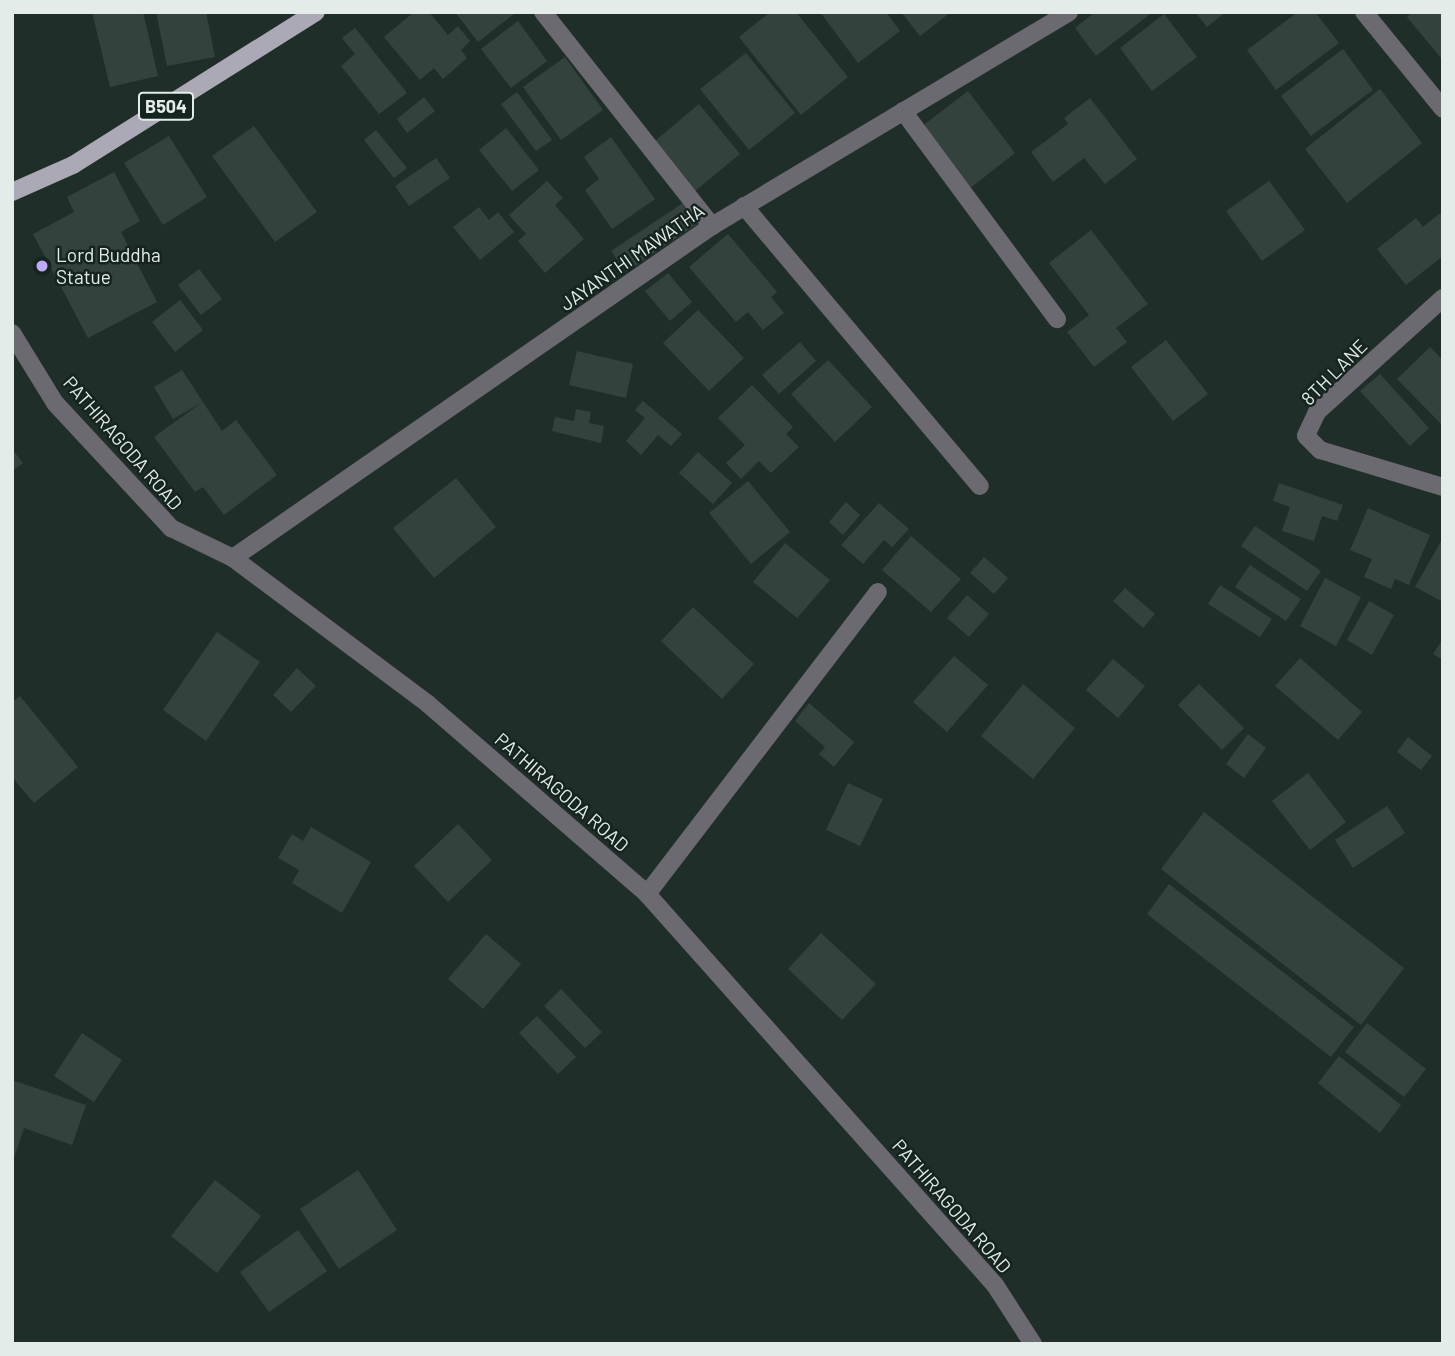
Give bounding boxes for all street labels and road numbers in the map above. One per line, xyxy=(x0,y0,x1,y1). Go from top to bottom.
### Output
road number: B504 xyxy=(136,92,196,120)
street label: JAYANTHI MAWATHA xyxy=(555,199,709,315)
street label: 8TH LANE xyxy=(1296,334,1372,410)
street label: PATHIRAGODA ROAD xyxy=(59,371,187,515)
street label: PATHIRAGODA ROAD xyxy=(490,728,634,856)
street label: PATHIRAGODA ROAD xyxy=(888,1134,1016,1278)

